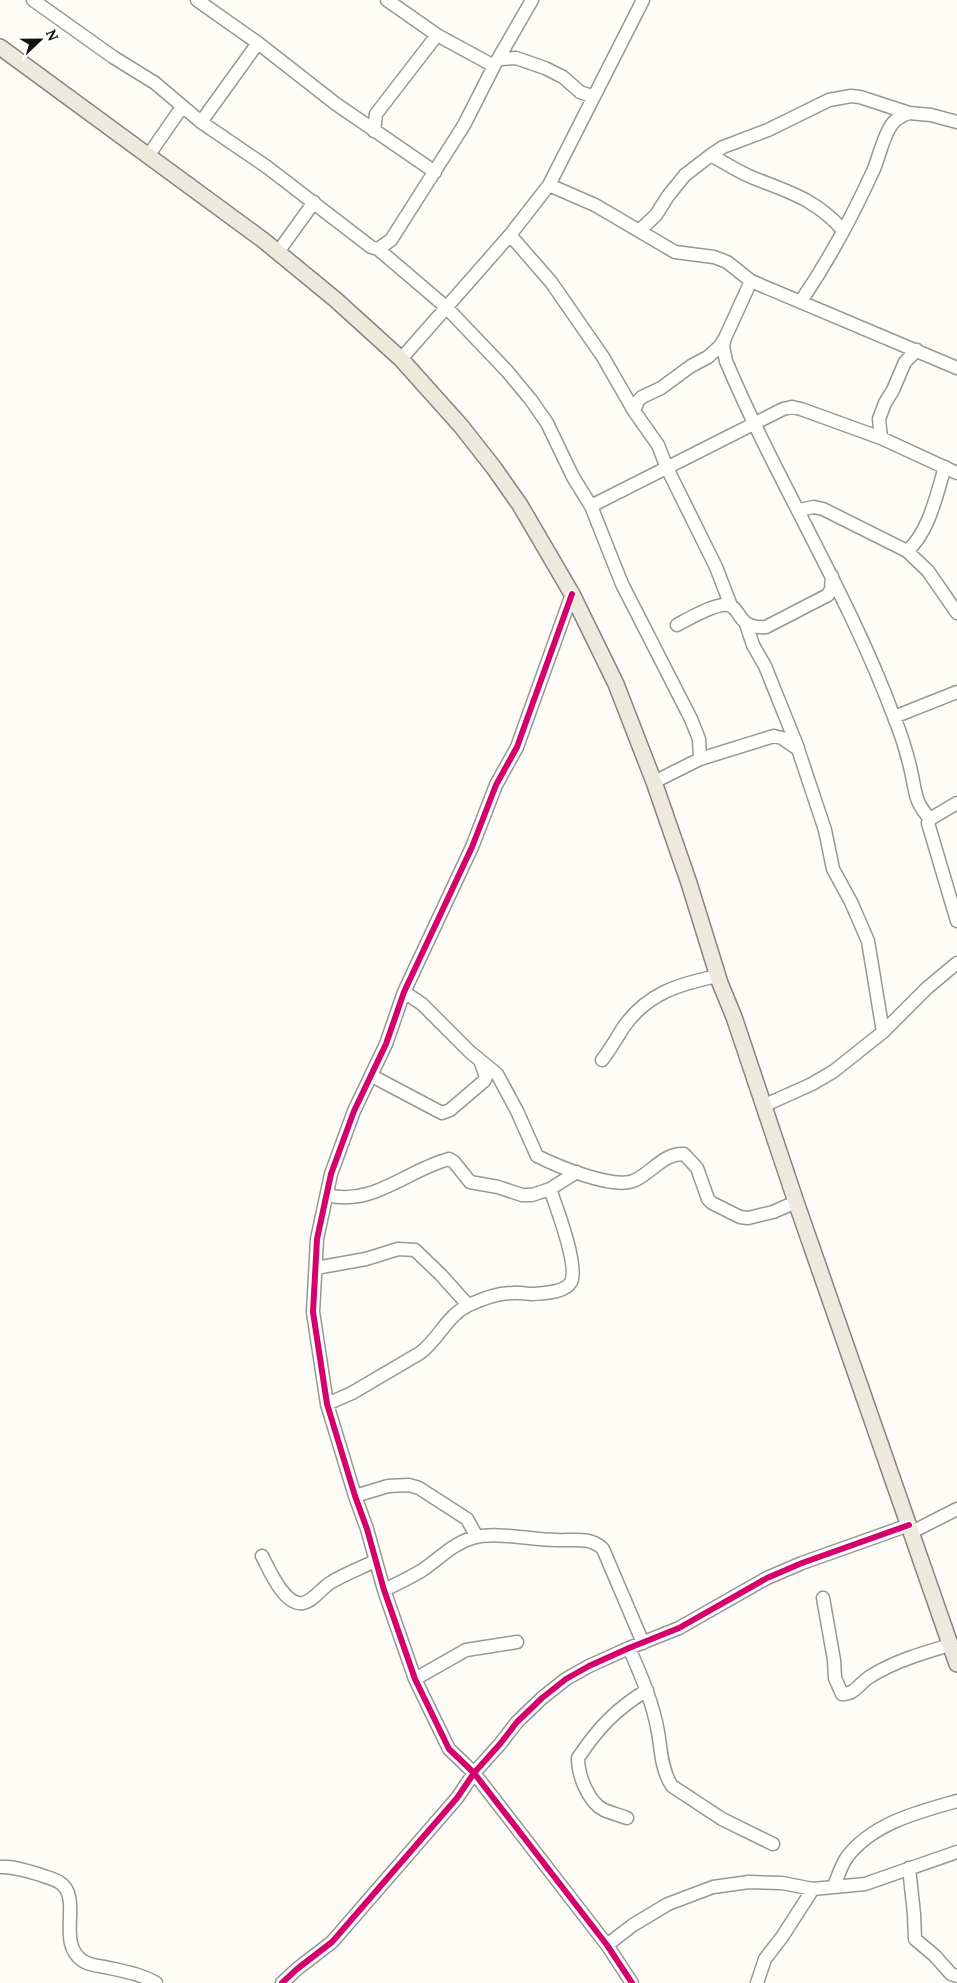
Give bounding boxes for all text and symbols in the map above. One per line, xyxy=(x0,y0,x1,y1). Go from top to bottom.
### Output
north arrow xyxy=(15,15,65,65)
text: N xyxy=(42,27,62,44)

